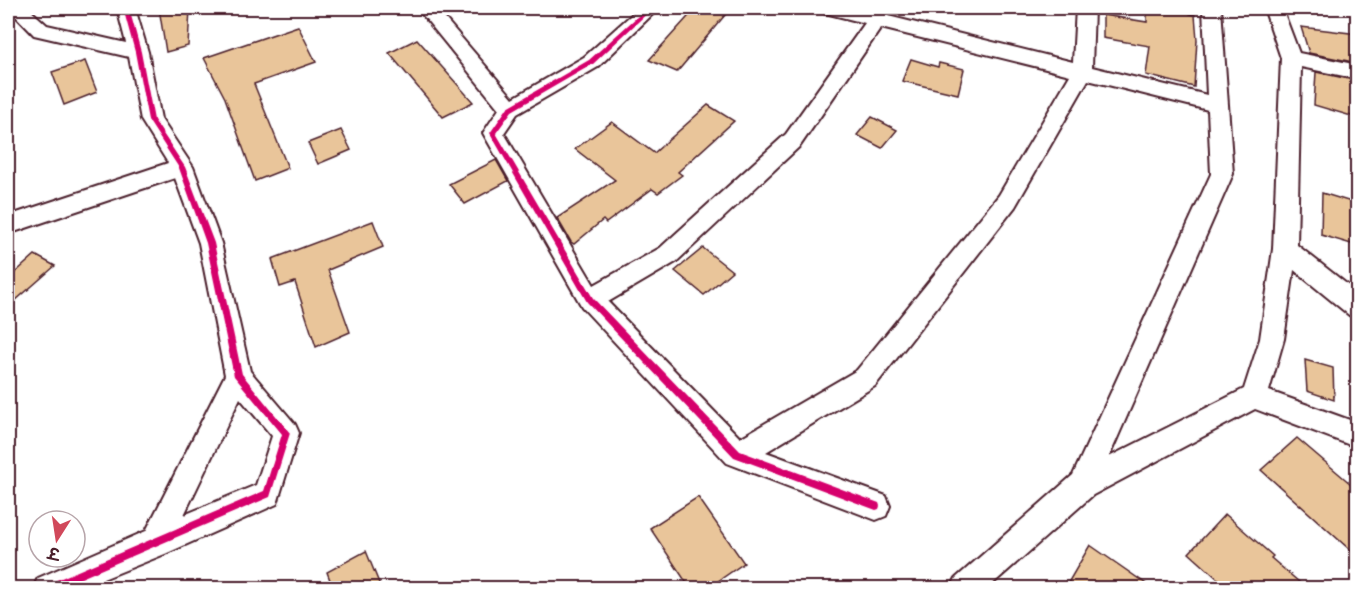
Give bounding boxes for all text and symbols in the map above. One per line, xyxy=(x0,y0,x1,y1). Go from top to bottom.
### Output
north arrow xyxy=(27,509,87,569)
text: उ xyxy=(45,543,63,564)

